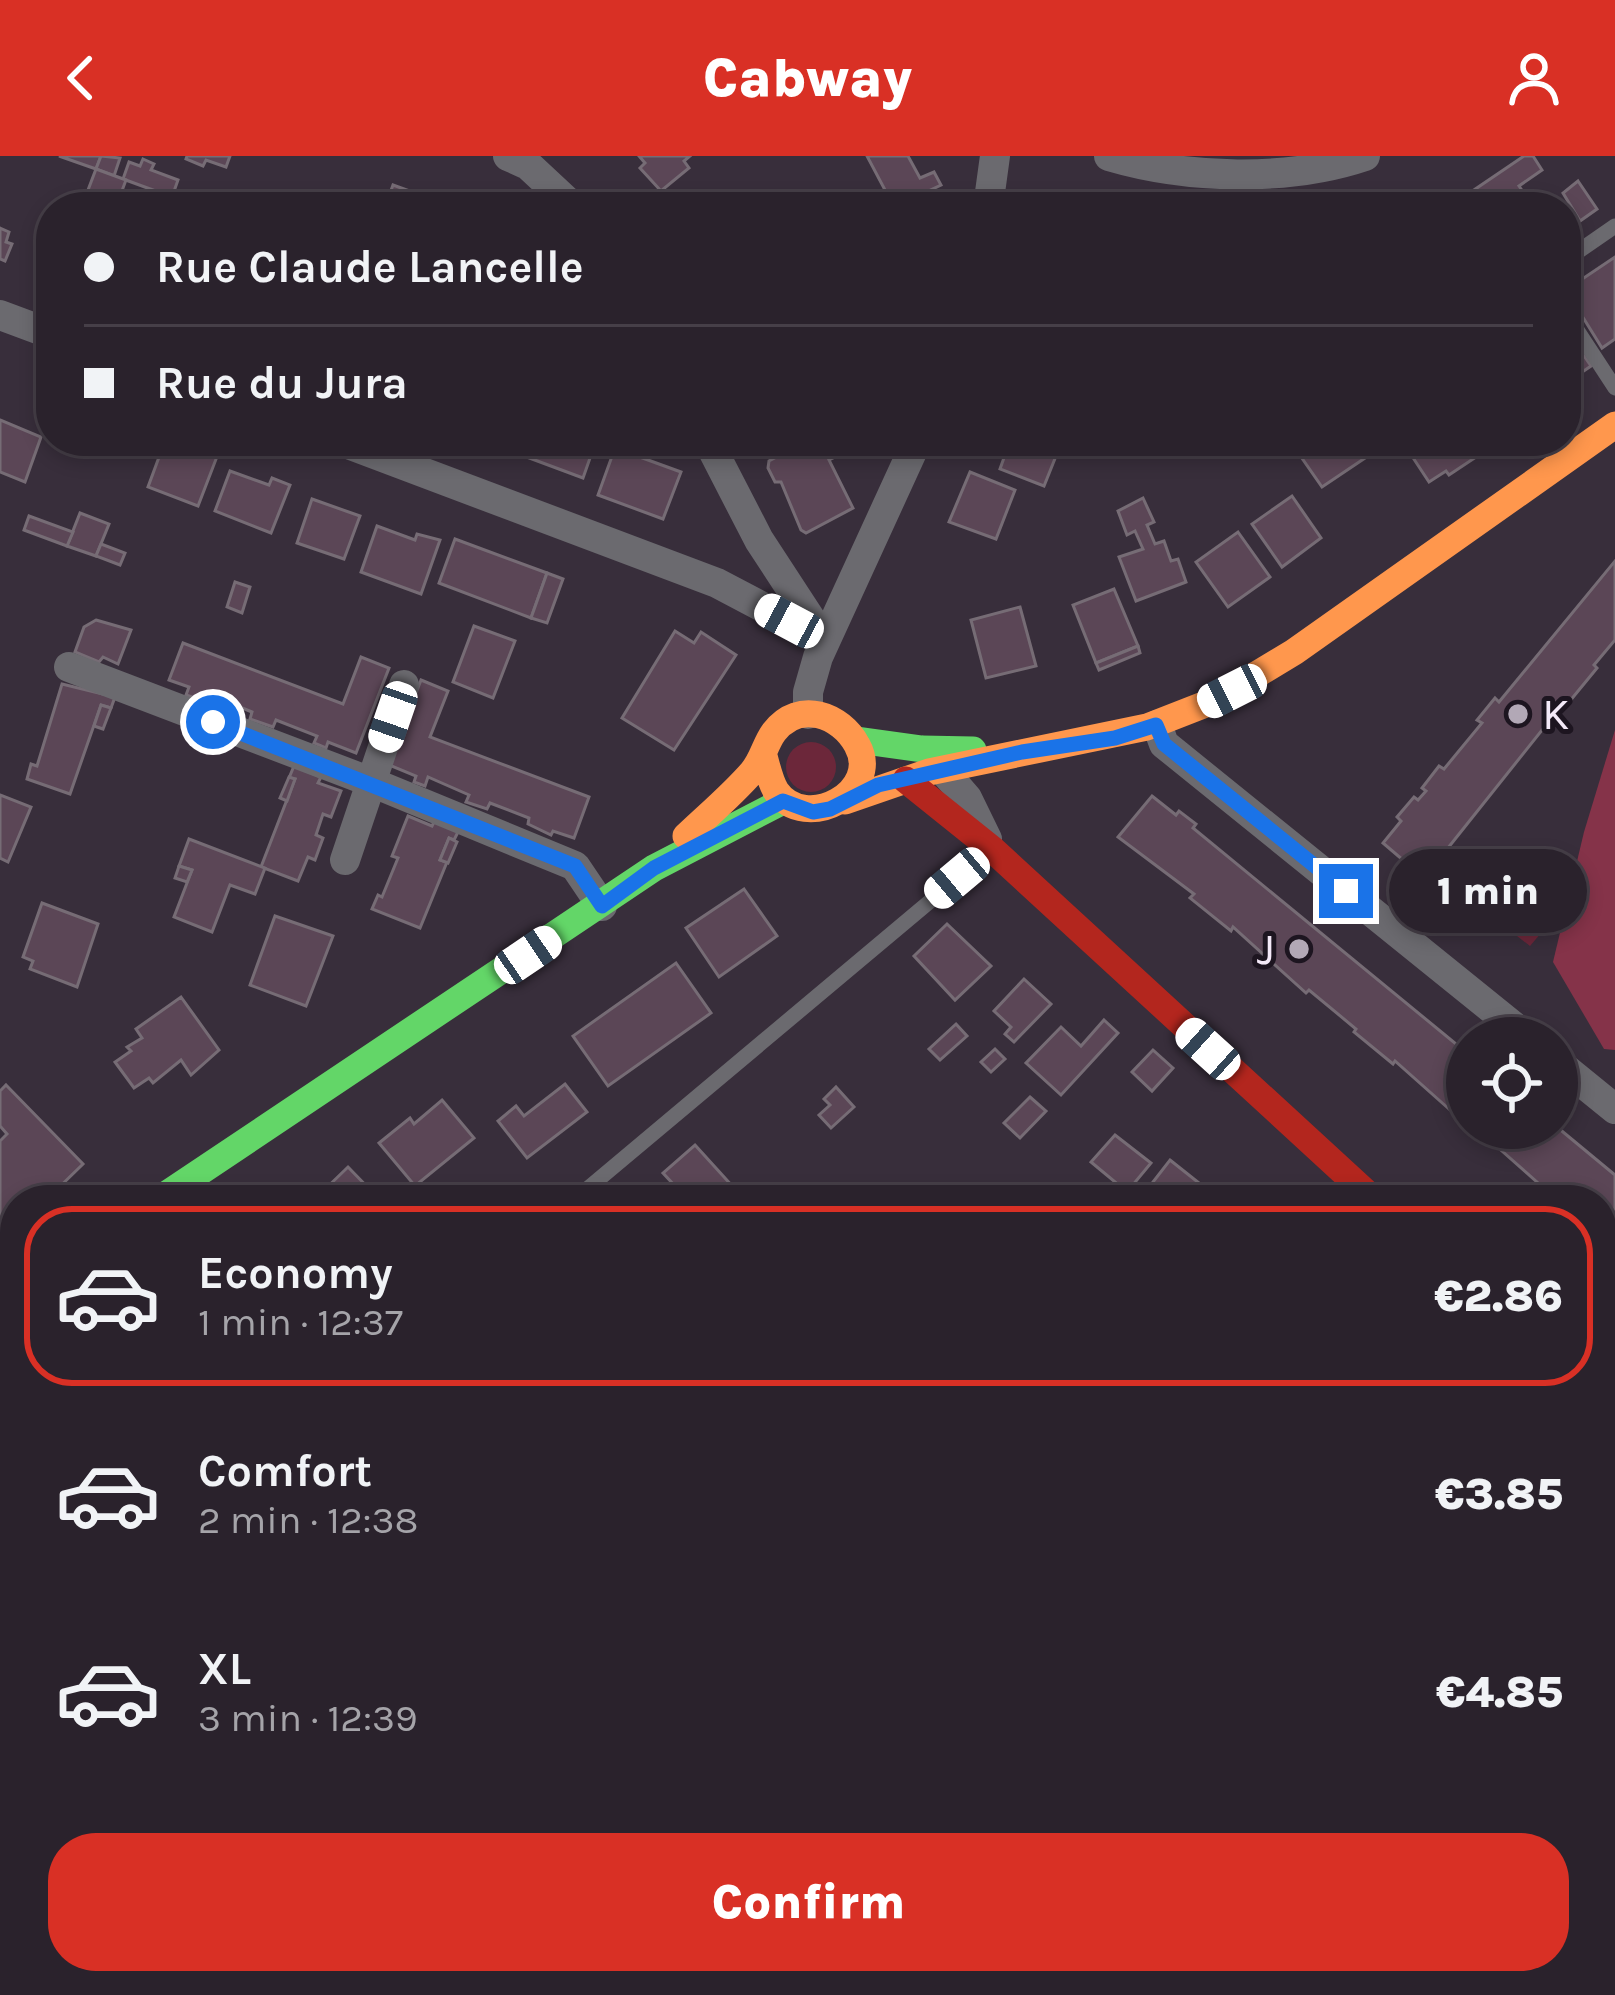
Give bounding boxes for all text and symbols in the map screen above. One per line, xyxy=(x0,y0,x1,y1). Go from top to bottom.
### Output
icon: back xyxy=(48,45,114,111)
icon: person xyxy=(1501,45,1567,111)
text: Cabway xyxy=(703,46,912,110)
text: Rue Claude Lancelle xyxy=(156,241,584,293)
text: Rue du Jura xyxy=(156,357,408,409)
car xyxy=(749,588,829,654)
car xyxy=(1192,659,1272,723)
car xyxy=(364,677,422,757)
place label: K xyxy=(1542,688,1569,740)
route start xyxy=(186,695,240,749)
marker: K xyxy=(1505,701,1531,727)
car xyxy=(918,841,996,915)
callout: 1 min xyxy=(1388,849,1586,933)
route end xyxy=(1319,864,1373,918)
text: 1 min xyxy=(1437,868,1539,914)
car xyxy=(488,920,568,990)
place label: J xyxy=(1257,923,1275,975)
marker: J xyxy=(1286,936,1312,962)
car xyxy=(1169,1012,1247,1086)
map controls xyxy=(1446,1017,1578,1149)
button: locate xyxy=(1446,1017,1578,1149)
icon: car xyxy=(54,1242,162,1350)
text: Economy xyxy=(198,1247,393,1299)
text: €2.86 xyxy=(1434,1270,1563,1322)
text: 1 min · 12:37 xyxy=(198,1299,403,1345)
icon: car xyxy=(54,1440,162,1548)
text: Comfort xyxy=(198,1445,372,1497)
text: €3.85 xyxy=(1435,1468,1563,1520)
text: 2 min · 12:38 xyxy=(198,1497,418,1543)
icon: car xyxy=(54,1638,162,1746)
text: XL xyxy=(198,1643,251,1695)
text: €4.85 xyxy=(1436,1666,1563,1718)
text: 3 min · 12:39 xyxy=(198,1695,418,1741)
button: Confirm xyxy=(48,1833,1569,1971)

